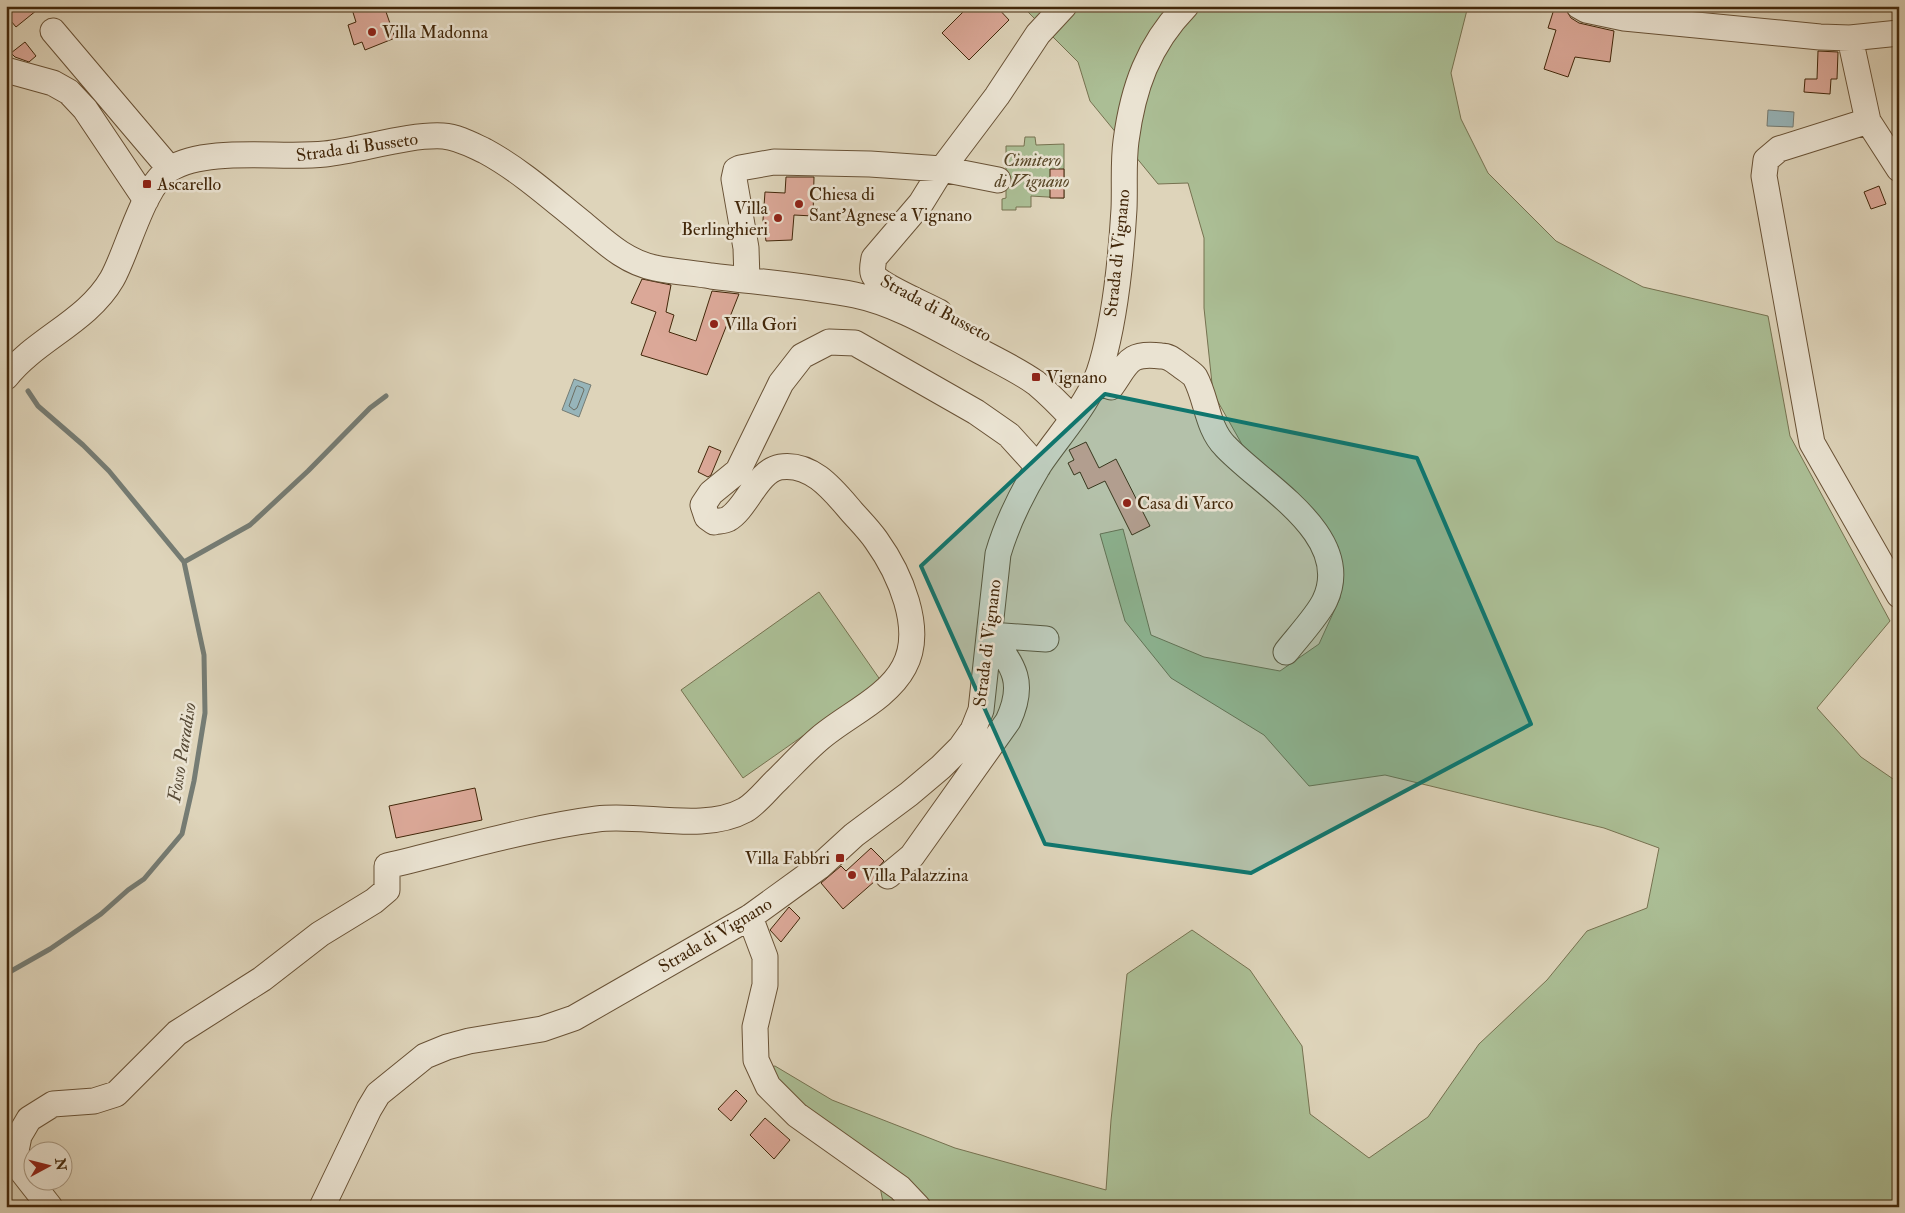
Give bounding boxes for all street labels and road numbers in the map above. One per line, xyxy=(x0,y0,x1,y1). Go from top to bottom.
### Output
street label: Strada di Busseto xyxy=(295,128,420,167)
street label: Strada di Vignano xyxy=(1099,188,1136,318)
street label: Strada di Busseto xyxy=(876,269,996,348)
street label: Strada di Vignano xyxy=(968,578,1007,708)
street label: Strada di Vignano xyxy=(654,892,776,978)

